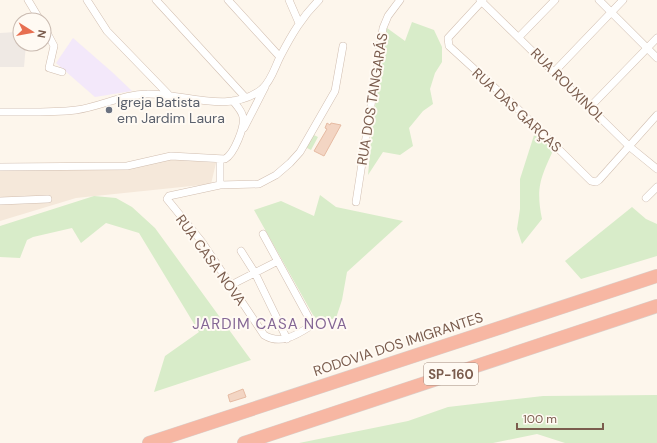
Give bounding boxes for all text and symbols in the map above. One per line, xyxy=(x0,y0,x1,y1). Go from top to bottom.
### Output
north arrow xyxy=(12,12,52,52)
text: N xyxy=(34,29,49,39)
street label: RUA DOS TANGARÁS xyxy=(353,32,391,166)
street label: RUA ROUXINOL xyxy=(527,44,609,126)
street label: RUA DAS GARÇAS xyxy=(469,64,565,156)
place label: Igreja Batista em Jardim Laura xyxy=(117,93,225,127)
marker: Igreja Batista em Jardim Laura xyxy=(104,105,114,115)
street label: RUA CASA NOVA xyxy=(172,211,250,309)
street label: RODOVIA DOS IMIGRANTES xyxy=(311,308,485,380)
district label: JARDIM CASA NOVA xyxy=(192,314,348,334)
road number: SP-160 xyxy=(424,363,478,385)
scale bar xyxy=(517,405,603,431)
text: 100 m xyxy=(523,411,557,427)

